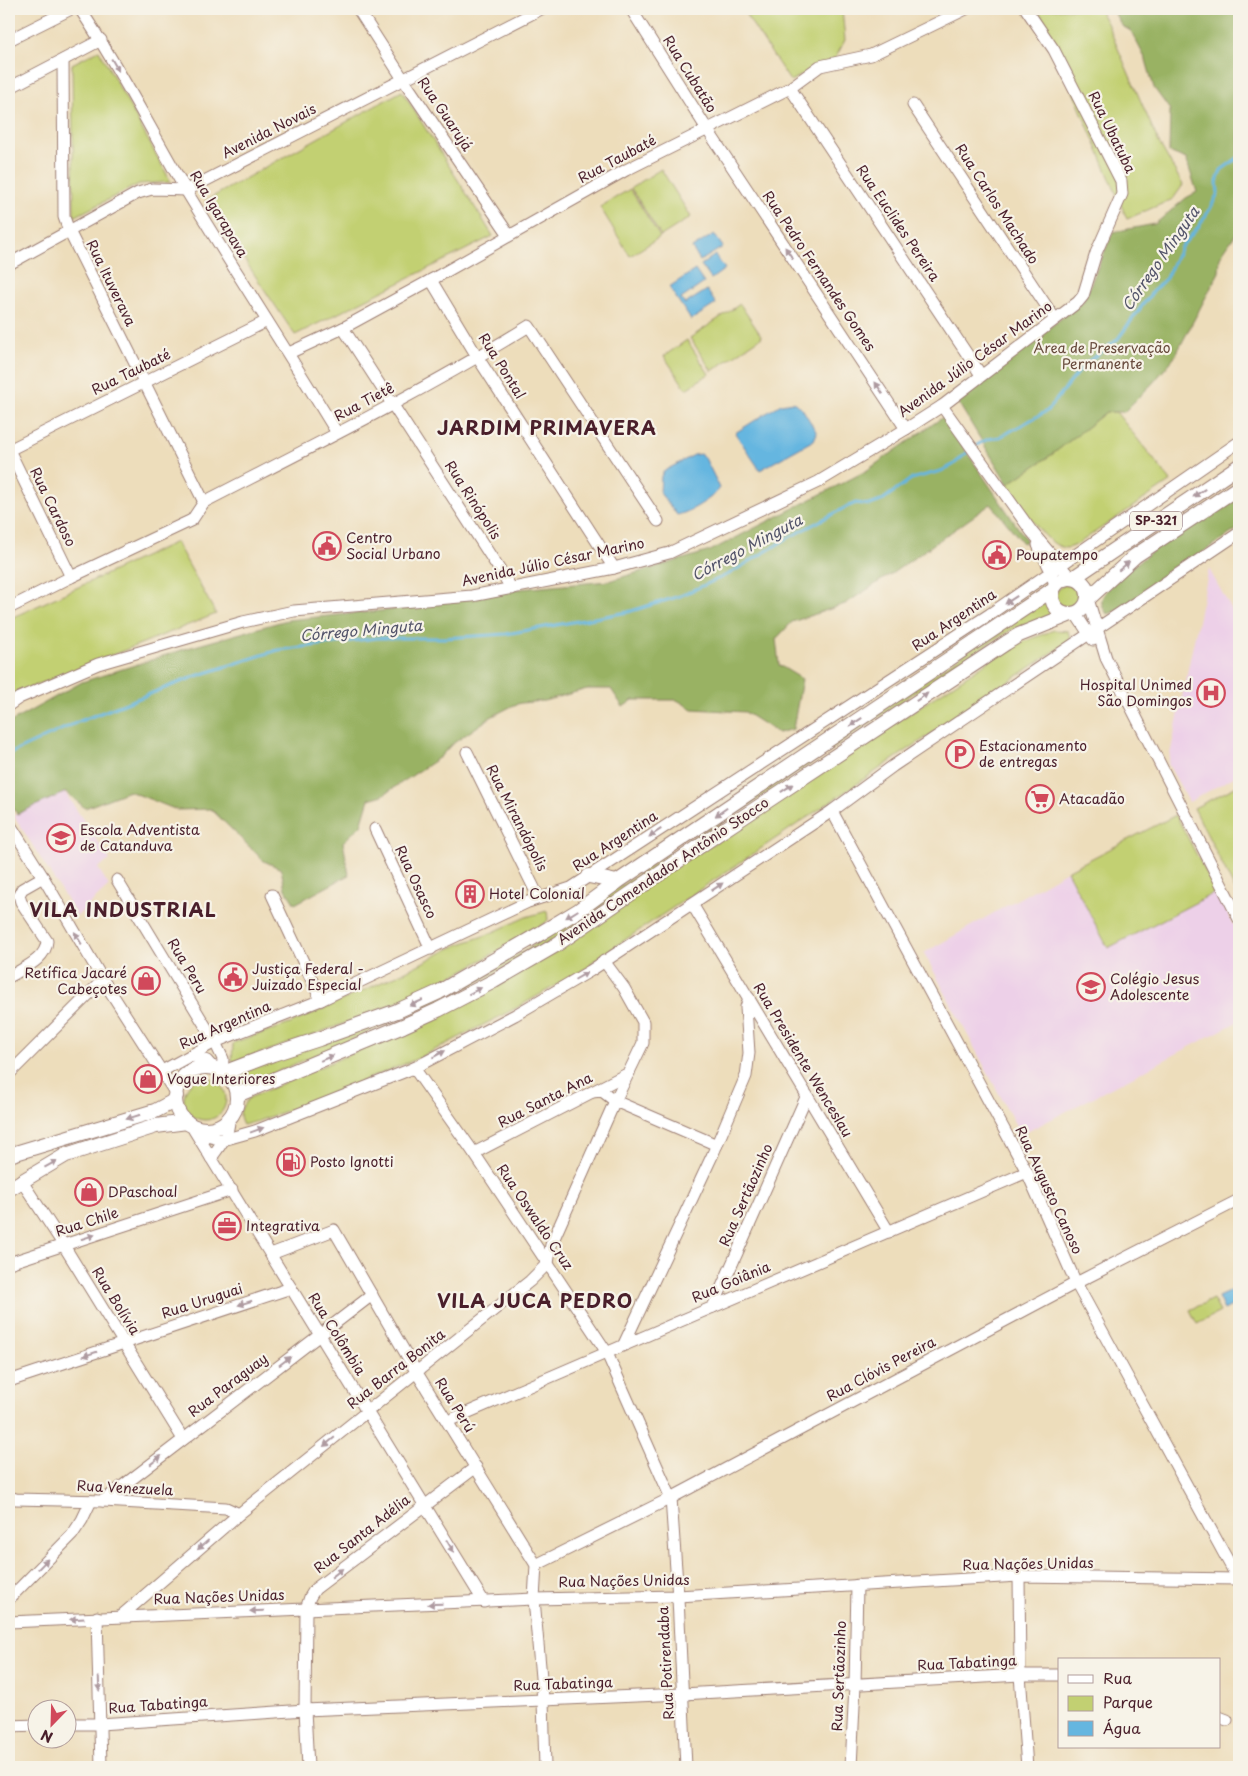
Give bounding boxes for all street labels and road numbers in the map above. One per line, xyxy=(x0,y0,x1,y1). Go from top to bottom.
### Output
street label: Rua Cubatão xyxy=(658,31,723,117)
street label: Rua Guarujá xyxy=(413,72,478,155)
street label: Rua Ubatuba xyxy=(1084,87,1142,177)
street label: Avenida Novais xyxy=(218,98,319,163)
street label: Rua Taubaté xyxy=(574,129,660,188)
street label: Rua Carlos Machado xyxy=(951,139,1044,268)
street label: Rua Euclides Pereira xyxy=(852,160,945,285)
street label: Rua Igarapava xyxy=(185,166,254,261)
street label: Rua Pedro Fernandes Gomes xyxy=(758,186,881,355)
street label: Rua Ituverava xyxy=(81,236,142,330)
street label: Avenida Júlio César Marino xyxy=(893,295,1056,422)
street label: Rua Pontal xyxy=(474,329,531,403)
street label: Rua Taubaté xyxy=(88,343,174,400)
street label: Rua Tietê xyxy=(330,377,398,426)
street label: Rua Rinópolis xyxy=(440,456,507,543)
street label: Rua Cardoso xyxy=(25,464,82,550)
road number: SP-321 xyxy=(1130,512,1182,530)
street label: Avenida Júlio César Marino xyxy=(460,532,646,591)
street label: Rua Argentina xyxy=(907,583,1000,656)
street label: Rua Mirandópolis xyxy=(481,761,553,875)
street label: Avenida Comendador Antônio Stocco xyxy=(553,791,773,950)
street label: Rua Argentina xyxy=(568,805,662,876)
street label: Rua Osasco xyxy=(390,842,443,922)
street label: Rua Peru xyxy=(163,934,212,997)
street label: Rua Presidente Wenceslau xyxy=(749,978,858,1141)
street label: Rua Argentina xyxy=(176,995,274,1054)
street label: Rua Santa Ana xyxy=(494,1067,596,1132)
street label: Rua Augusto Canoso xyxy=(1010,1122,1088,1258)
street label: Rua Sertãozinho xyxy=(713,1140,778,1250)
street label: Rua Oswaldo Cruz xyxy=(492,1160,579,1274)
street label: Rua Chile xyxy=(53,1201,121,1242)
street label: Rua Goiânia xyxy=(688,1255,774,1308)
street label: Rua Bolívia xyxy=(87,1263,146,1339)
street label: Rua Uruguai xyxy=(158,1277,245,1324)
street label: Rua Colômbia xyxy=(304,1288,371,1380)
street label: Rua Barra Bonita xyxy=(342,1323,449,1414)
street label: Rua Clóvis Pereira xyxy=(822,1331,939,1406)
street label: Rua Paraguay xyxy=(183,1348,272,1422)
street label: Rua Perú xyxy=(430,1373,481,1436)
street label: Rua Venezuela xyxy=(76,1474,174,1501)
street label: Rua Santa Adélia xyxy=(309,1489,415,1578)
street label: Rua Nações Unidas xyxy=(962,1552,1094,1575)
street label: Rua Nações Unidas xyxy=(558,1569,690,1592)
street label: Rua Nações Unidas xyxy=(153,1584,285,1609)
street label: Rua Potirendaba xyxy=(652,1606,679,1720)
street label: Rua Sertãozinho xyxy=(826,1620,851,1732)
street label: Rua Tabatinga xyxy=(917,1649,1018,1676)
street label: Rua Tabatinga xyxy=(513,1671,613,1696)
street label: Rua Tabatinga xyxy=(108,1691,209,1718)

